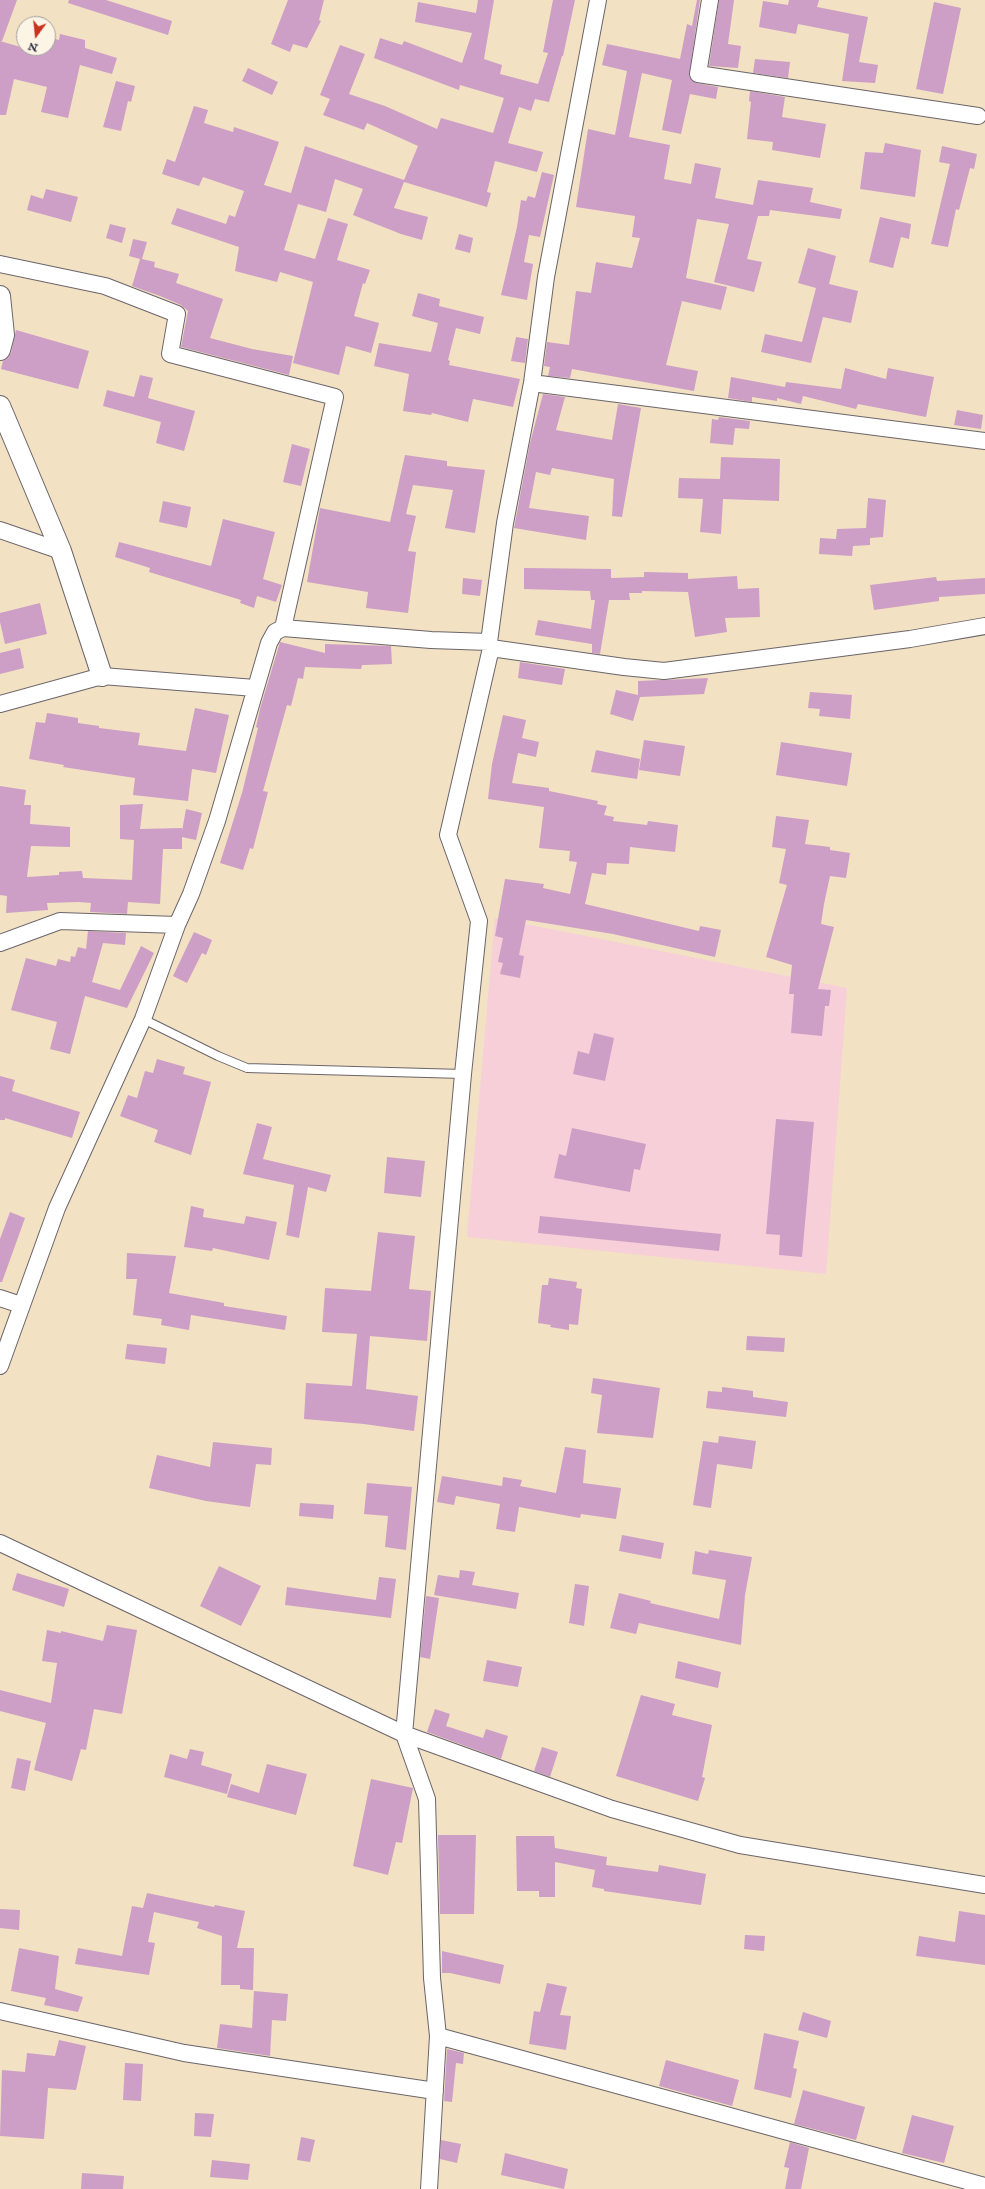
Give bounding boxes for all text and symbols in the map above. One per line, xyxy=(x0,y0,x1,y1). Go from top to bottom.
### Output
north arrow xyxy=(16,16,56,56)
text: N xyxy=(27,39,40,55)

